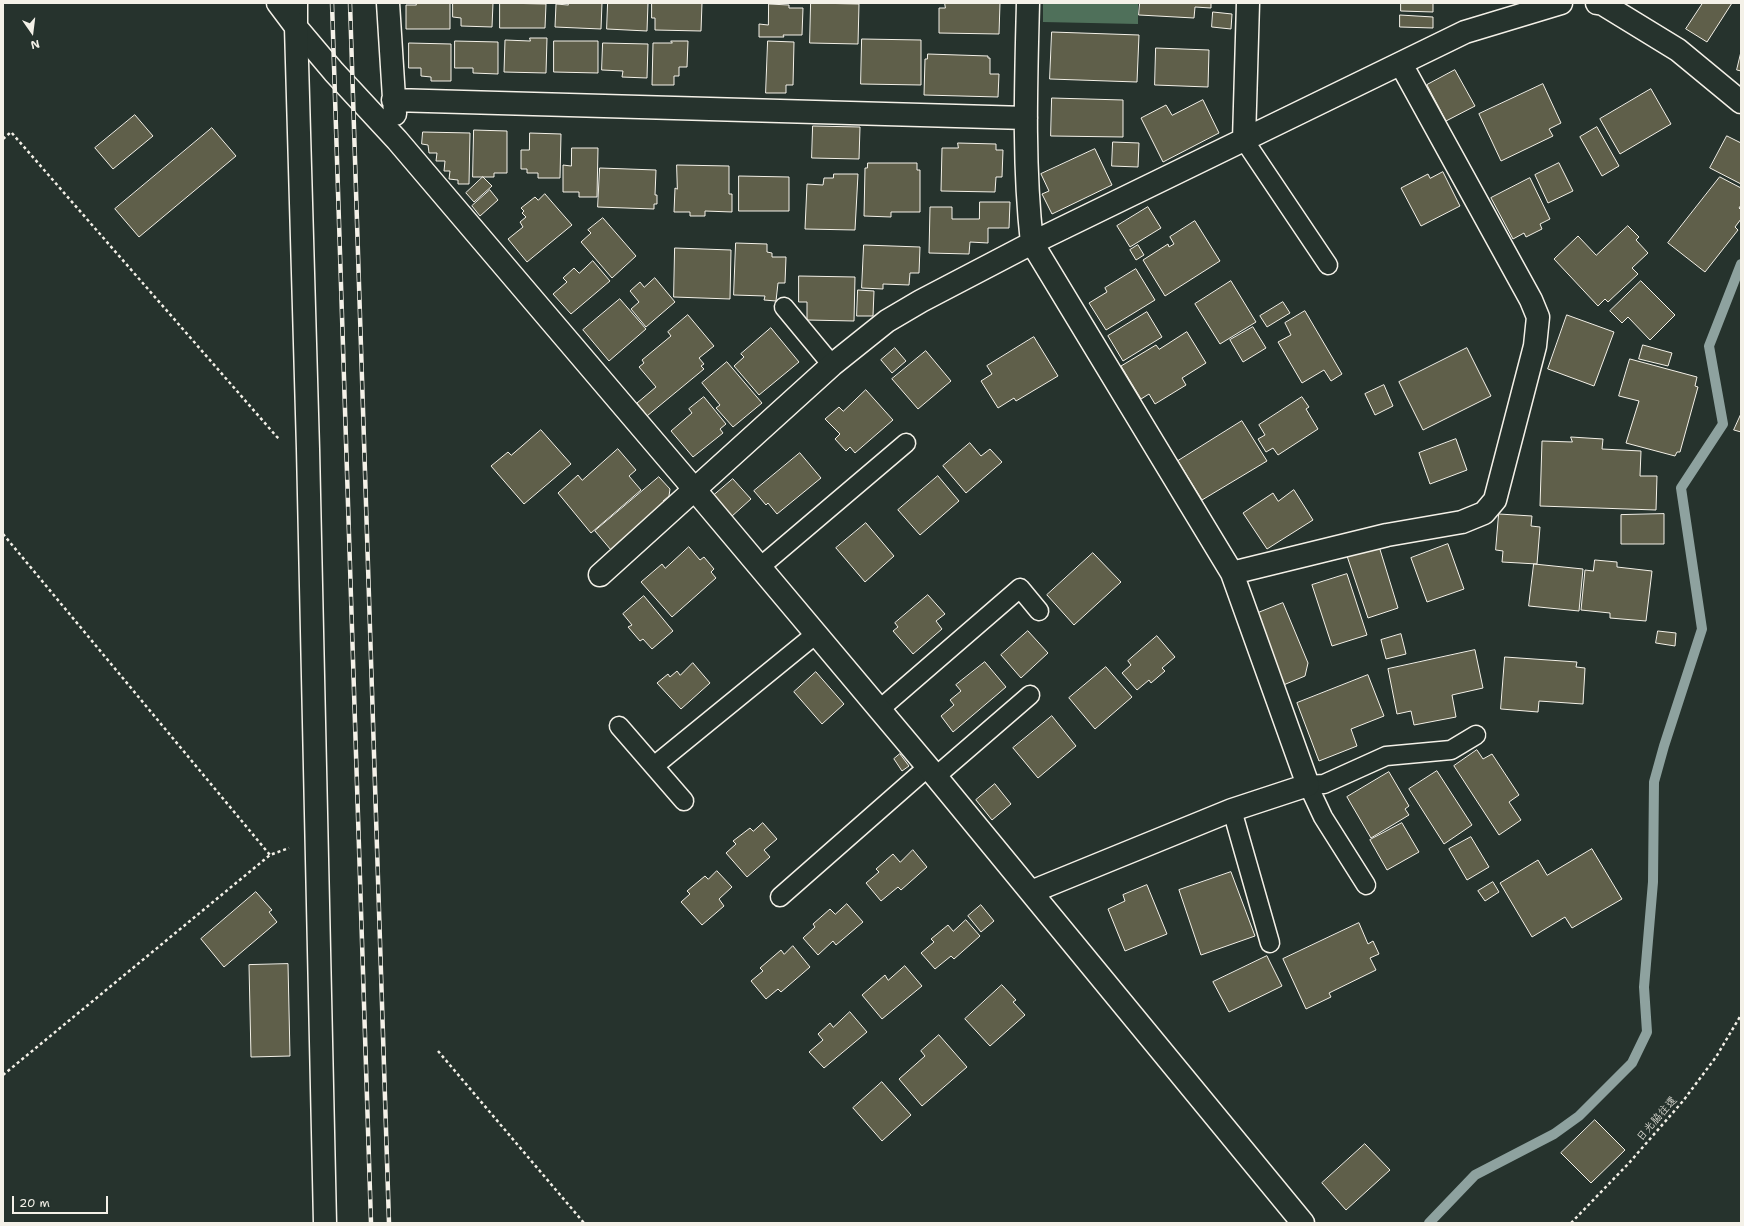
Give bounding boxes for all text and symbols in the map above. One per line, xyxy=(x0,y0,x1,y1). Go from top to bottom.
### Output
north arrow xyxy=(12,12,52,52)
text: N xyxy=(29,36,41,52)
street label: 日光脇往還 xyxy=(1634,1094,1680,1144)
scale bar xyxy=(14,1188,110,1214)
text: 20 m xyxy=(19,1195,50,1211)

